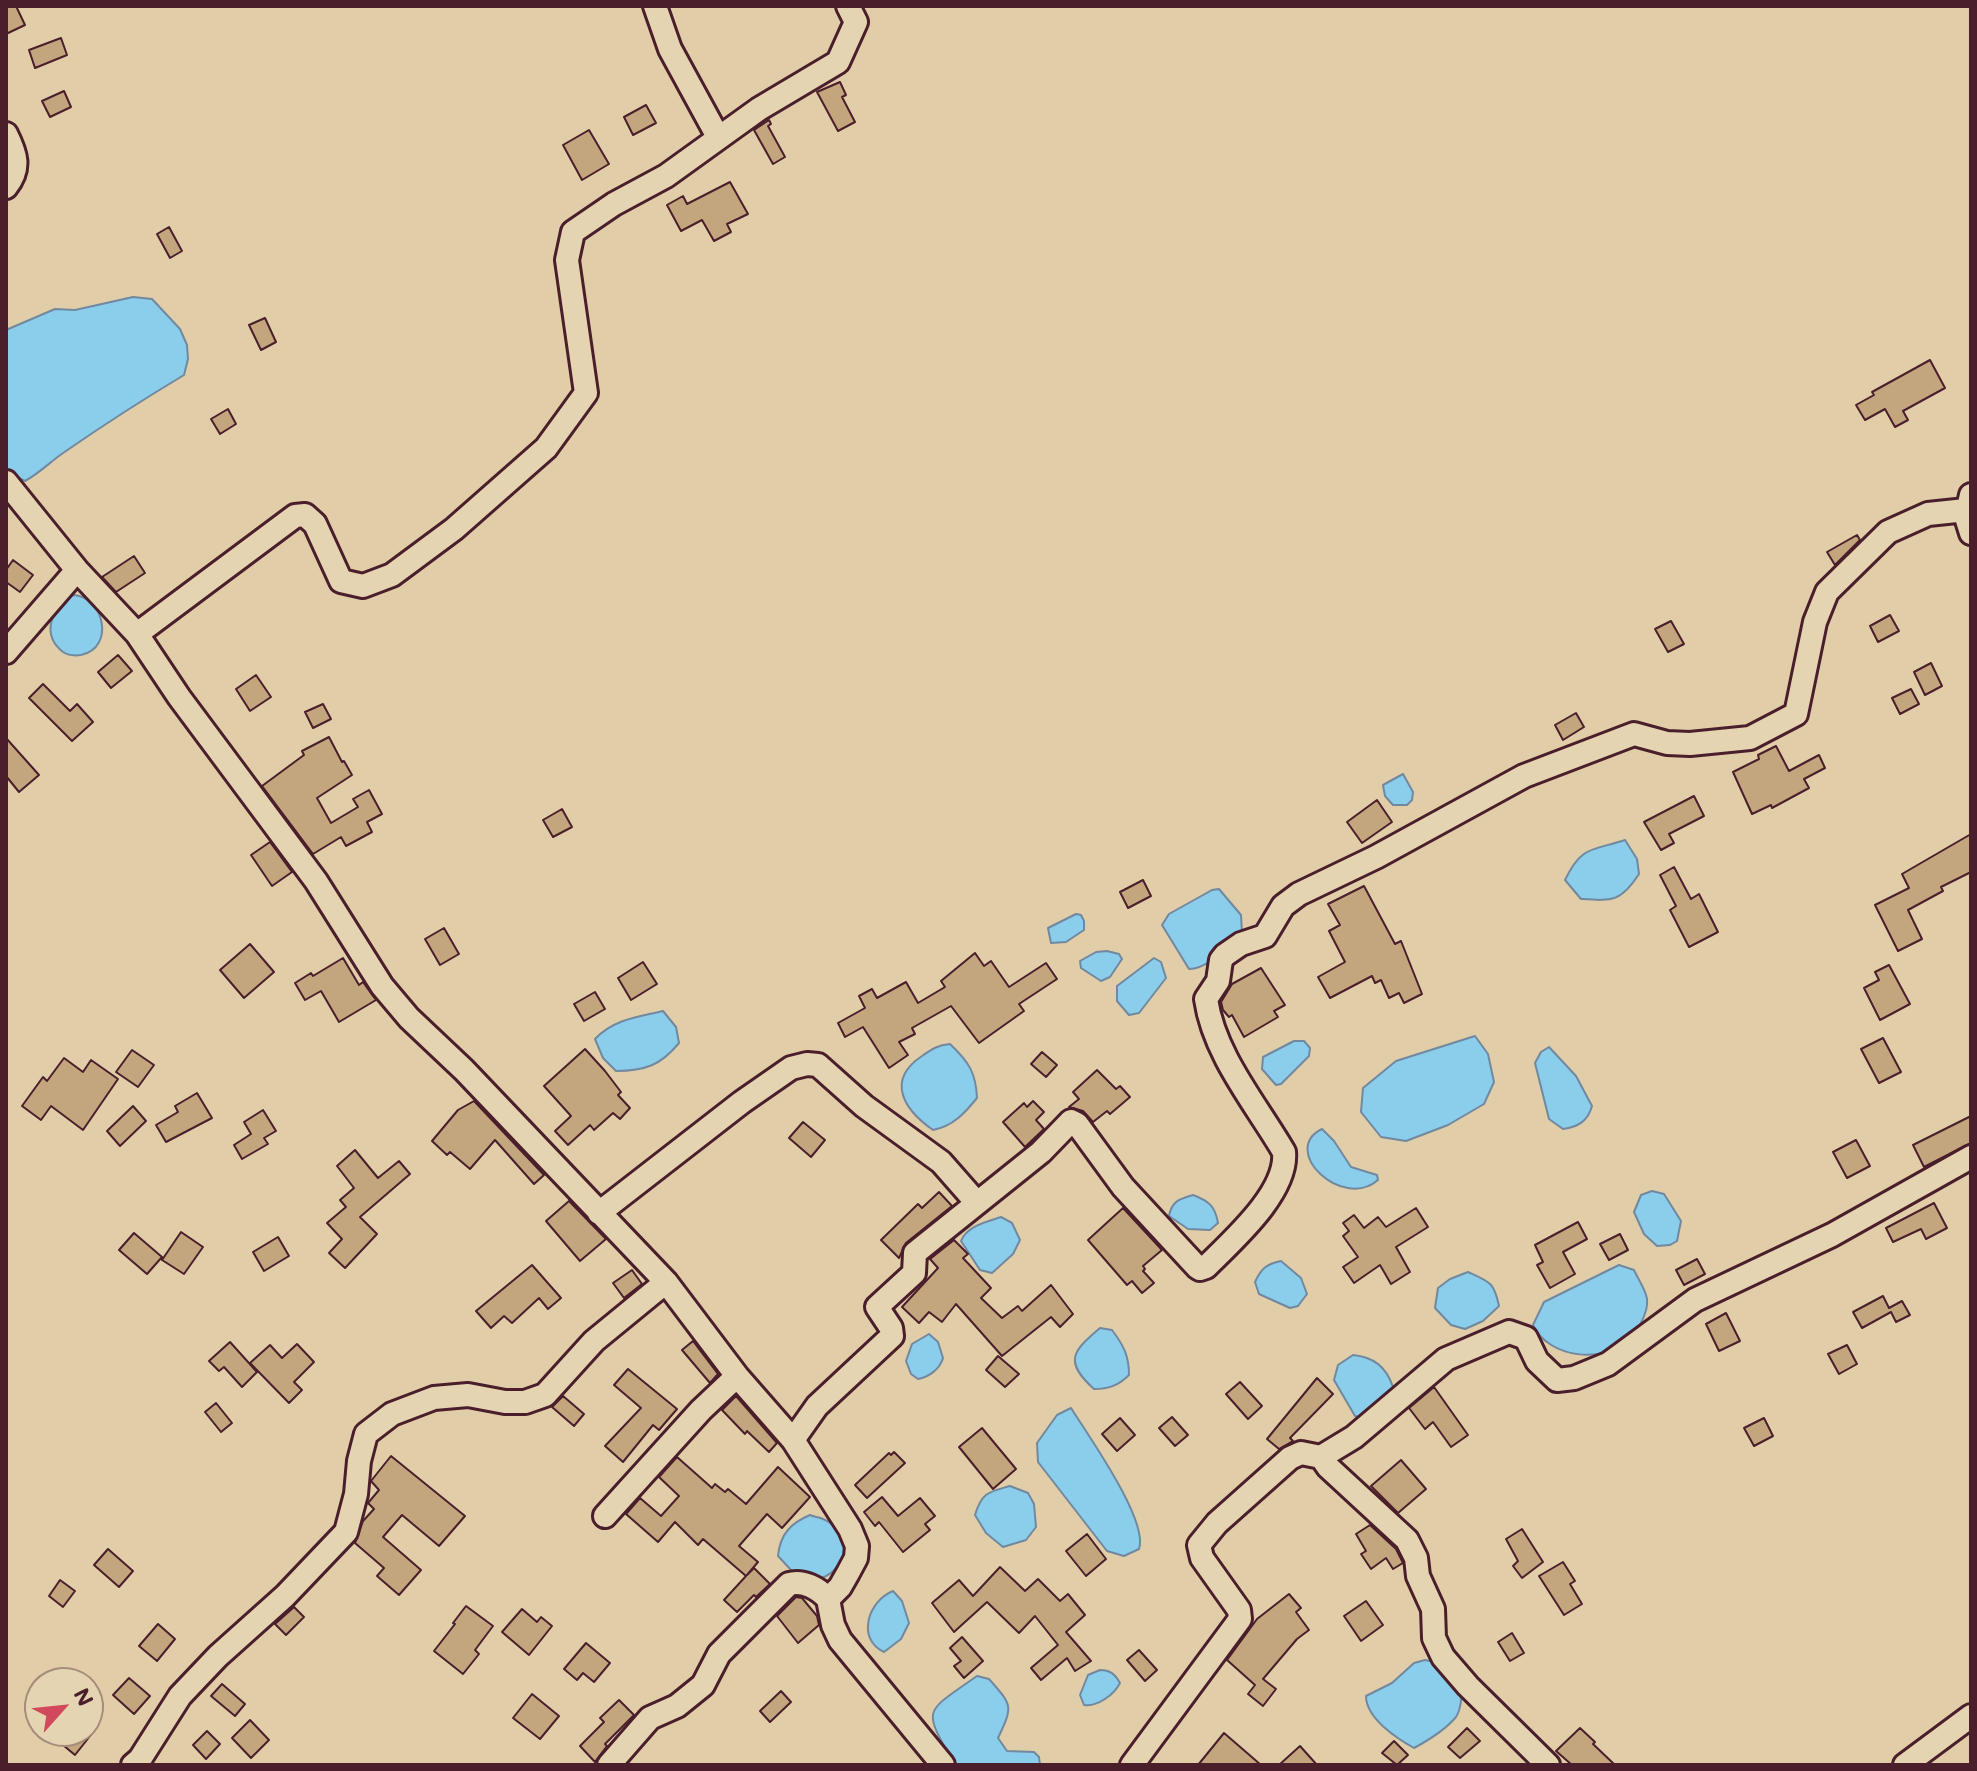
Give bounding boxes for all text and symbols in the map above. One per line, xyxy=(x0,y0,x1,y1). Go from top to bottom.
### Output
north arrow xyxy=(24,1667,104,1747)
text: N xyxy=(67,1683,101,1711)

